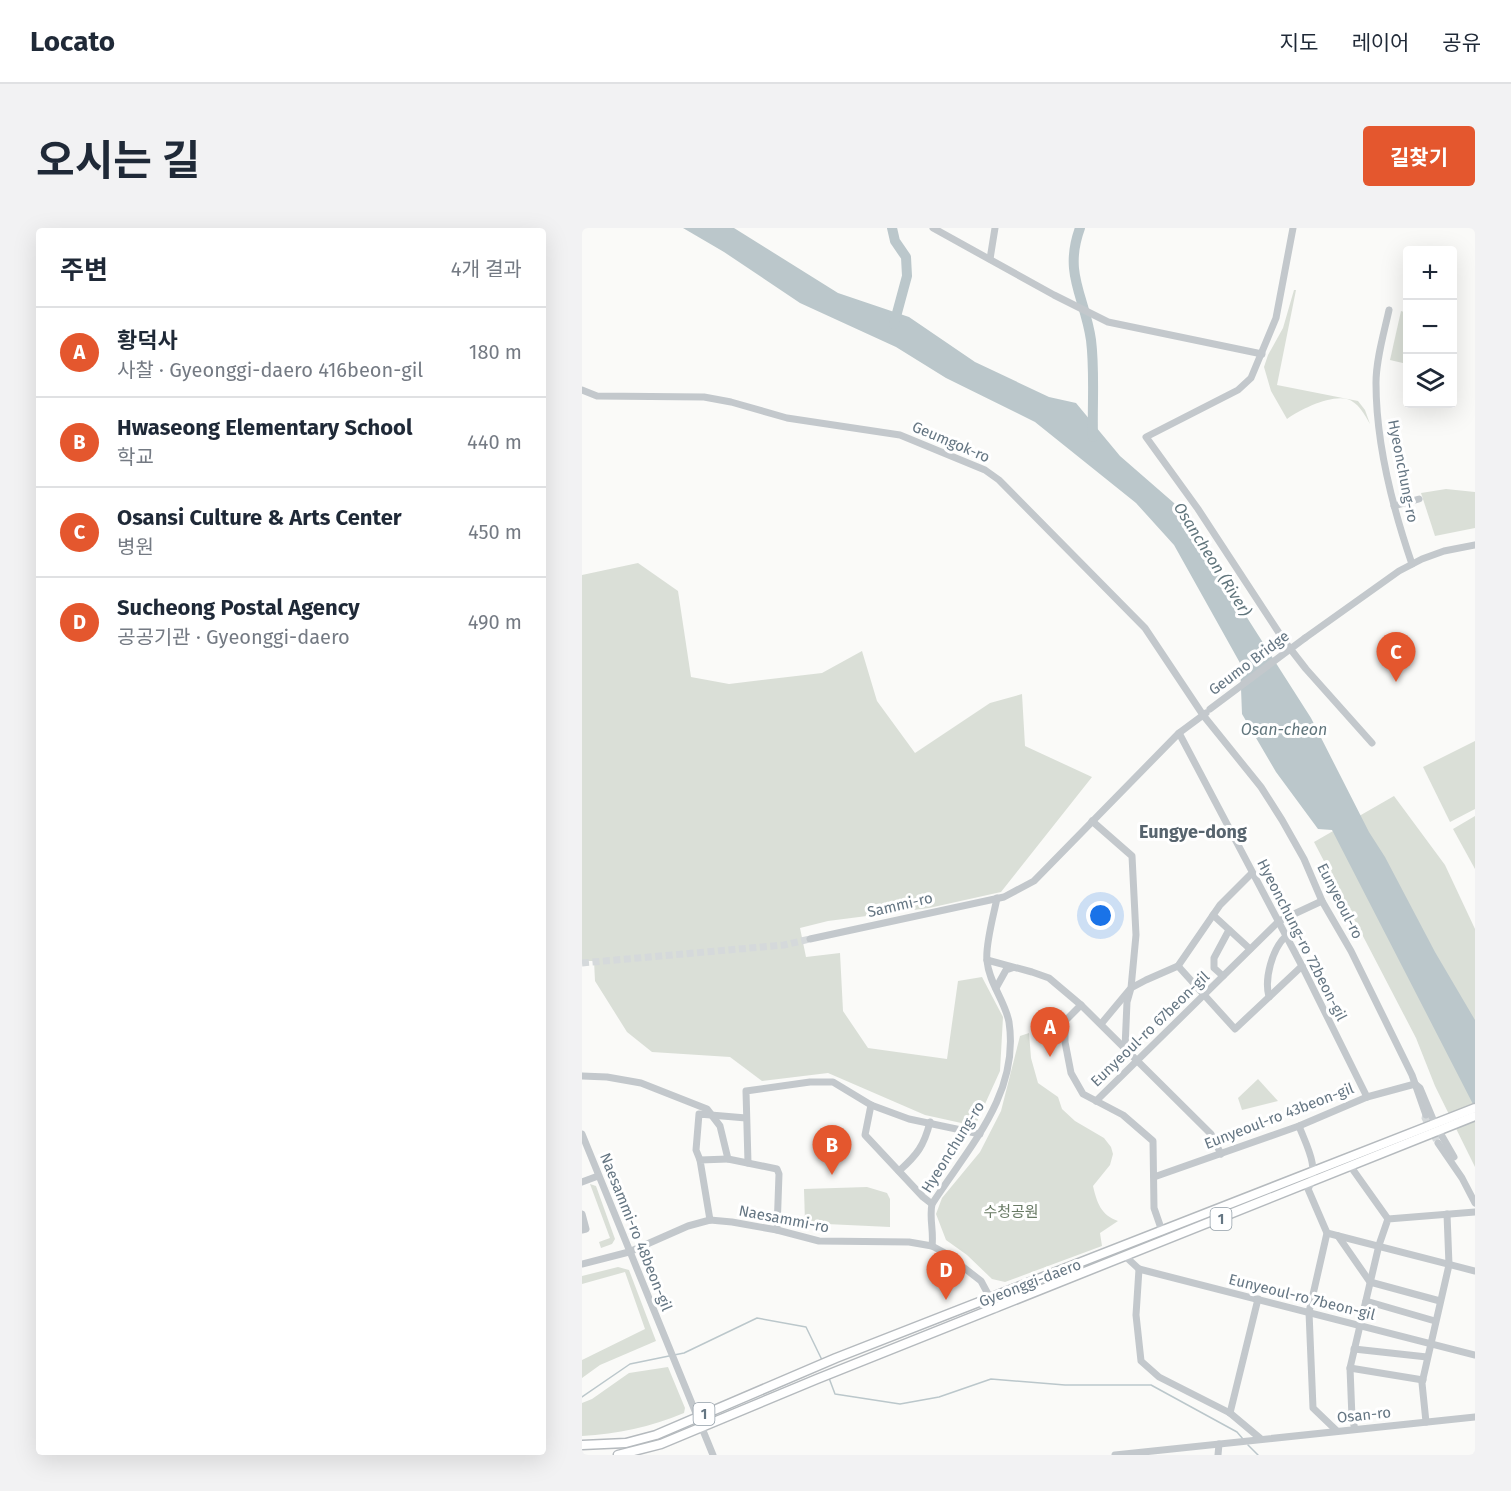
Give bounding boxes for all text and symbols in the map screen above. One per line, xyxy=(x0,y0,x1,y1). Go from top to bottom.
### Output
text: Locato xyxy=(30,25,115,58)
text: 지도 xyxy=(1280,30,1318,56)
text: 레이어 xyxy=(1351,30,1409,56)
text: 공유 xyxy=(1442,30,1481,56)
button: 길찾기 xyxy=(1363,126,1475,186)
text: 오시는 길 xyxy=(36,136,201,186)
map controls xyxy=(1403,246,1457,408)
button: + xyxy=(1403,246,1457,300)
text: 주변 xyxy=(60,255,108,286)
text: 4개 결과 xyxy=(451,257,522,281)
button: − xyxy=(1403,300,1457,354)
text: 황덕사 xyxy=(117,327,178,354)
text: A xyxy=(74,340,85,364)
text: 180 m xyxy=(469,340,522,364)
button: layers xyxy=(1403,354,1457,408)
text: 사찰 · Gyeonggi-daero 416beon-gil xyxy=(117,358,423,382)
text: Hwaseong Elementary School xyxy=(117,414,412,441)
street label: Geumgok-ro xyxy=(909,418,993,466)
street label: Hyeonchung-ro xyxy=(1384,418,1422,524)
text: B xyxy=(73,430,86,454)
text: 440 m xyxy=(467,430,522,454)
text: 학교 xyxy=(117,445,154,469)
water label: Osancheon (River) xyxy=(1170,499,1255,620)
text: Osansi Culture & Arts Center xyxy=(117,504,402,531)
text: C xyxy=(74,520,85,544)
text: 450 m xyxy=(468,520,522,544)
text: 병원 xyxy=(117,535,154,559)
text: Sucheong Postal Agency xyxy=(117,594,360,621)
text: D xyxy=(73,610,86,634)
text: 490 m xyxy=(468,610,522,634)
text: 공공기관 · Gyeonggi-daero xyxy=(117,625,350,649)
street label: Geumo Bridge xyxy=(1205,627,1293,699)
pin: C xyxy=(1376,632,1416,682)
water label: Osan-cheon xyxy=(1241,720,1327,739)
district label: Eungye-dong xyxy=(1139,821,1247,843)
street label: Hyeonchung-ro 72beon-gil xyxy=(1253,856,1351,1025)
street label: Eunyeoul-ro xyxy=(1313,860,1367,942)
street label: Sammi-ro xyxy=(866,889,934,921)
your location xyxy=(1086,901,1115,930)
street label: Eunyeoul-ro 67beon-gil xyxy=(1087,967,1213,1090)
pin: A xyxy=(1030,1008,1070,1057)
street label: Eunyeoul-ro 43beon-gil xyxy=(1202,1079,1357,1153)
street label: Hyeonchung-ro xyxy=(918,1098,988,1196)
pin: B xyxy=(812,1126,852,1175)
street label: Naesammi-ro 48beon-gil xyxy=(596,1150,676,1314)
street label: Naesammi-ro xyxy=(737,1201,831,1237)
park label: 수청공원 xyxy=(983,1203,1039,1221)
road number: 1 xyxy=(1210,1208,1232,1230)
pin: D xyxy=(926,1250,966,1300)
street label: Gyeonggi-daero xyxy=(976,1255,1084,1311)
street label: Eunyeoul-ro 7beon-gil xyxy=(1227,1270,1378,1324)
road number: 1 xyxy=(694,1403,714,1425)
street label: Osan-ro xyxy=(1336,1403,1392,1427)

